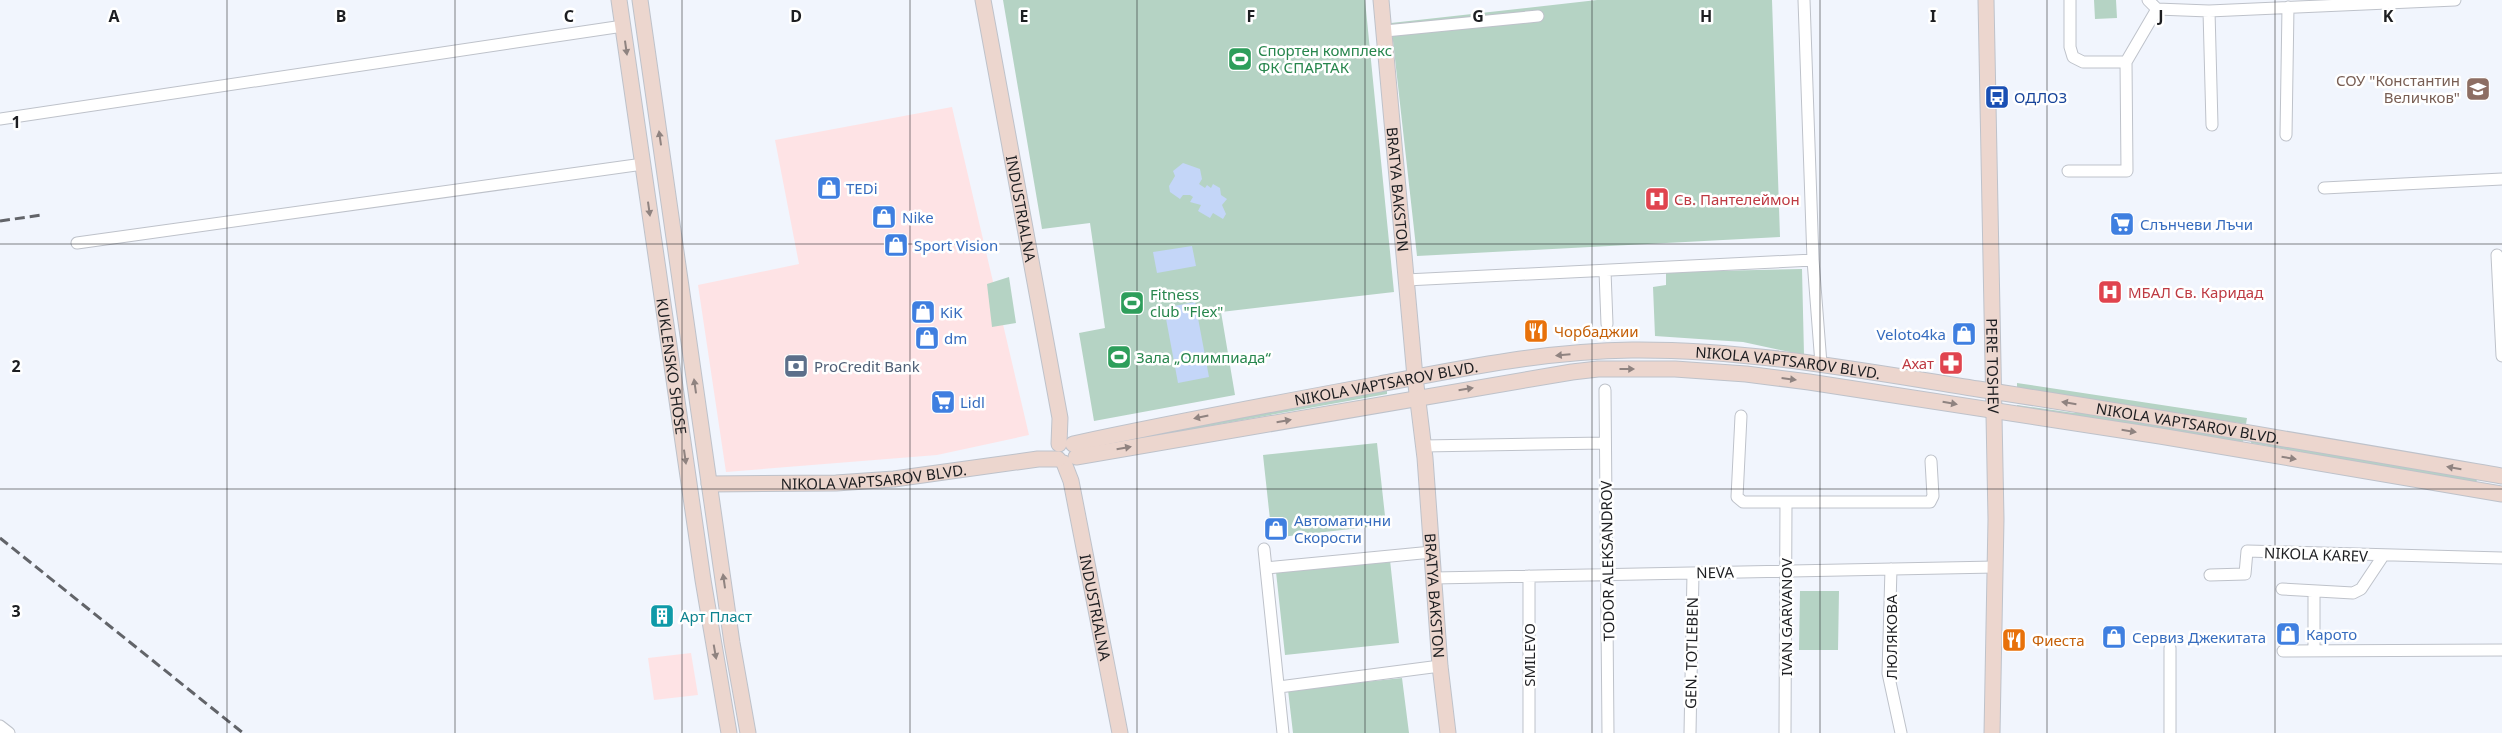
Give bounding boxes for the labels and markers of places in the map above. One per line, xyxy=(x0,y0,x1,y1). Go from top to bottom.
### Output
place label: Спортен комплекс ФК СПАРТАК xyxy=(1258,40,1392,77)
sports icon: Спортен комплекс ФК СПАРТАК xyxy=(1227,46,1253,72)
place label: СОУ "Константин Величков" xyxy=(2336,70,2460,107)
school or university icon: СОУ "Константин Величков" xyxy=(2465,76,2491,102)
bus stop icon: ОДЛОЗ xyxy=(1984,84,2010,110)
place label: ОДЛОЗ xyxy=(2014,87,2067,107)
shop icon: TEDi xyxy=(816,175,842,201)
place label: TEDi xyxy=(846,178,878,198)
hospital icon: Св. Пантелеймон xyxy=(1644,186,1670,212)
place label: Св. Пантелеймон xyxy=(1674,189,1800,209)
shop icon: Nike xyxy=(871,204,897,230)
place label: Nike xyxy=(902,207,934,227)
supermarket icon: Слънчеви Лъчи xyxy=(2109,211,2135,237)
place label: Слънчеви Лъчи xyxy=(2140,214,2253,234)
shop icon: Sport Vision xyxy=(883,232,909,258)
place label: Sport Vision xyxy=(914,235,998,255)
hospital icon: МБАЛ Св. Каридад xyxy=(2097,279,2123,305)
place label: МБАЛ Св. Каридад xyxy=(2128,282,2263,302)
place label: Fitness club "Flex" xyxy=(1150,284,1223,321)
sports icon: Fitness club "Flex" xyxy=(1119,290,1145,316)
shop icon: KiK xyxy=(910,299,936,325)
place label: KiK xyxy=(940,302,963,322)
restaurant icon: Чорбаджии xyxy=(1523,318,1549,344)
place label: Чорбаджии xyxy=(1554,321,1639,341)
shop icon: Veloto4ka xyxy=(1951,321,1977,347)
place label: Veloto4ka xyxy=(1876,324,1946,344)
shop icon: dm xyxy=(914,325,940,351)
place label: dm xyxy=(944,328,967,348)
sports icon: Зала „Олимпиада“ xyxy=(1106,344,1132,370)
place label: Зала „Олимпиада“ xyxy=(1136,347,1271,367)
pharmacy icon: Ахат xyxy=(1938,350,1964,376)
bank icon: ProCredit Bank xyxy=(783,353,809,379)
place label: Ахат xyxy=(1902,353,1934,373)
place label: ProCredit Bank xyxy=(814,356,920,376)
supermarket icon: Lidl xyxy=(930,389,956,415)
place label: Lidl xyxy=(960,392,985,412)
place label: Автоматични Скорости xyxy=(1294,510,1391,547)
shop icon: Автоматични Скорости xyxy=(1263,516,1289,542)
building icon: Арт Пласт xyxy=(649,603,675,629)
place label: Арт Пласт xyxy=(680,606,752,626)
shop icon: Карото xyxy=(2275,621,2301,647)
shop icon: Сервиз Джекитата xyxy=(2101,624,2127,650)
place label: Карото xyxy=(2306,624,2357,644)
restaurant icon: Фиеста xyxy=(2001,627,2027,653)
place label: Сервиз Джекитата xyxy=(2132,627,2266,647)
place label: Фиеста xyxy=(2032,630,2085,650)

